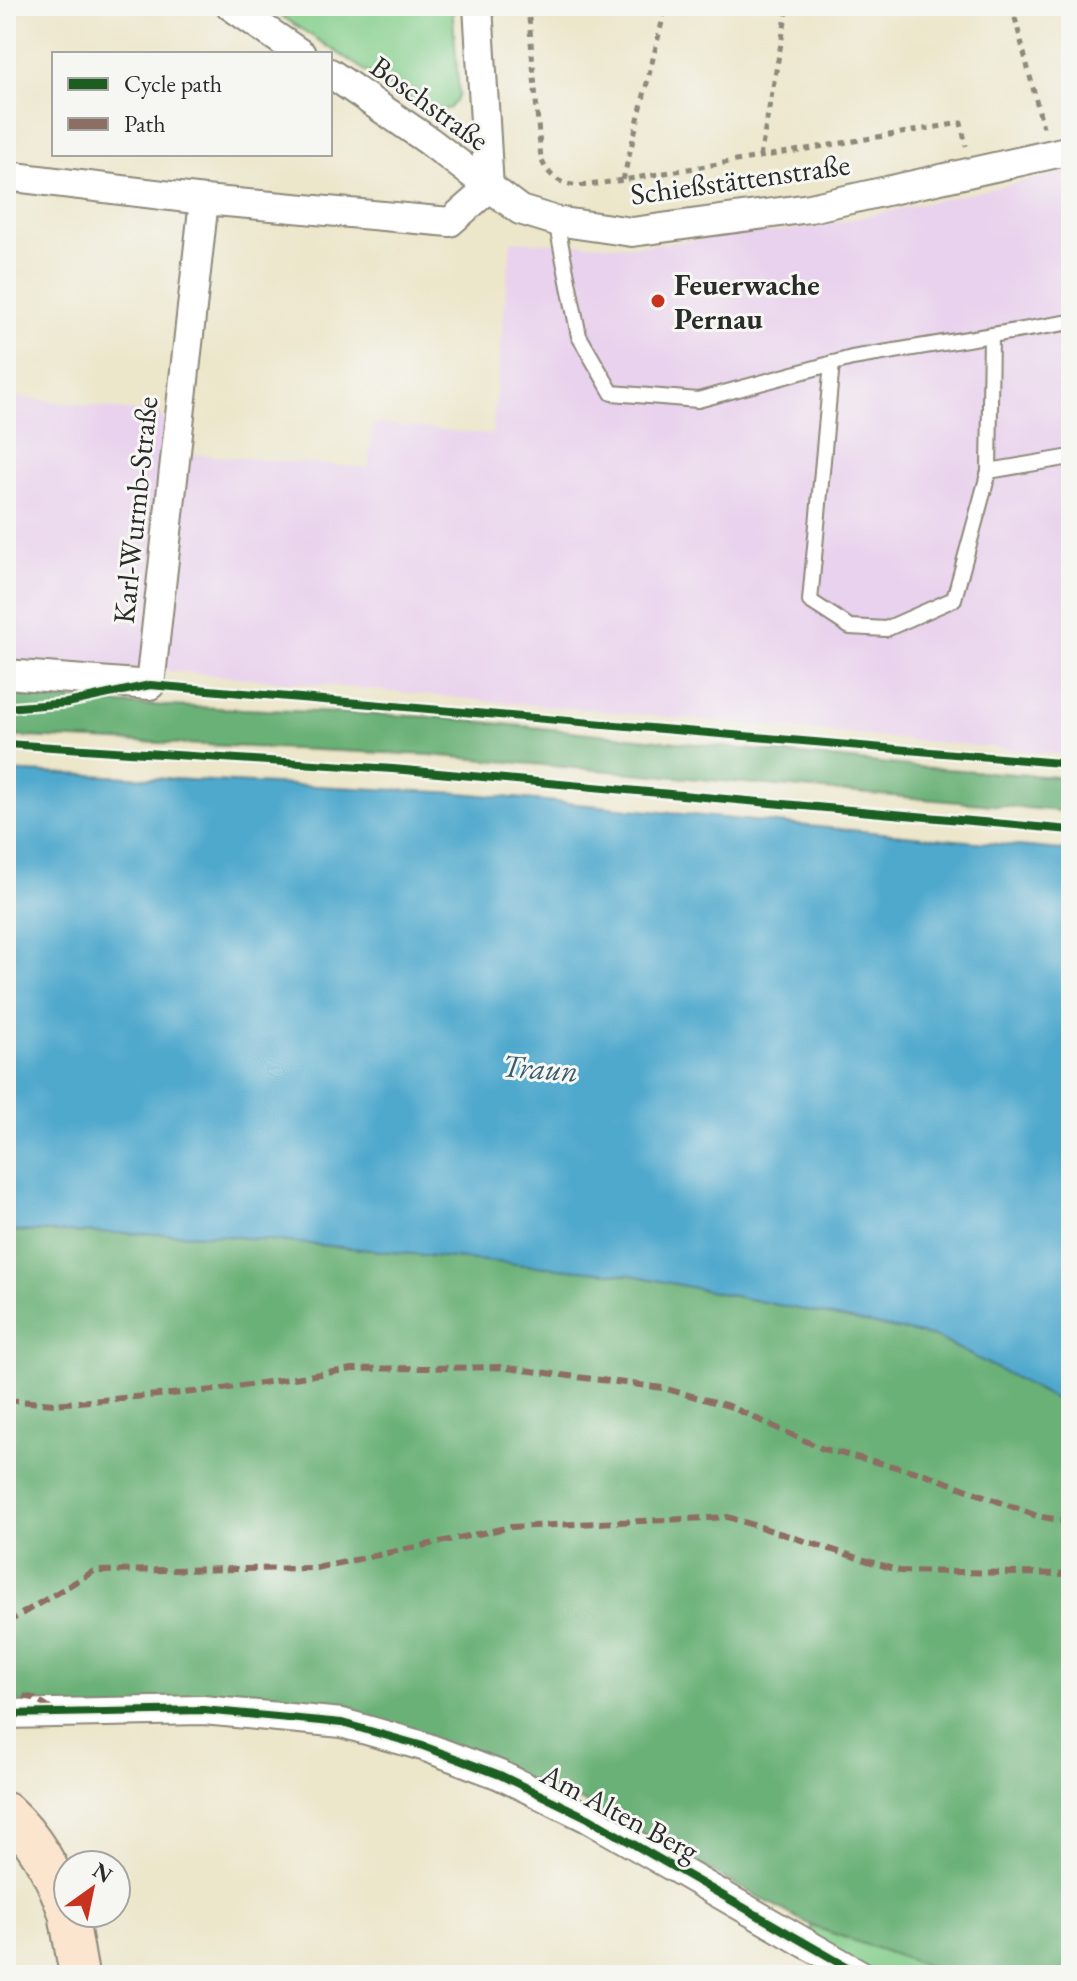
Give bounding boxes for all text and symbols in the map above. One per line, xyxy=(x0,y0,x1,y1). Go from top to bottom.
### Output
street label: Boschstraße xyxy=(363,47,497,159)
legend xyxy=(52,52,332,156)
text: Cycle path xyxy=(124,68,222,99)
text: Path xyxy=(124,108,166,139)
street label: Schießstättenstraße xyxy=(628,144,852,214)
place label: Feuerwache Pernau xyxy=(674,265,820,338)
marker: Feuerwache Pernau xyxy=(649,292,667,310)
street label: Karl-Wurmb-Straße xyxy=(104,394,166,626)
water label: Traun xyxy=(500,1044,580,1092)
street label: Am Alten Berg xyxy=(533,1754,707,1870)
north arrow xyxy=(52,1849,132,1929)
text: N xyxy=(87,1856,118,1890)

